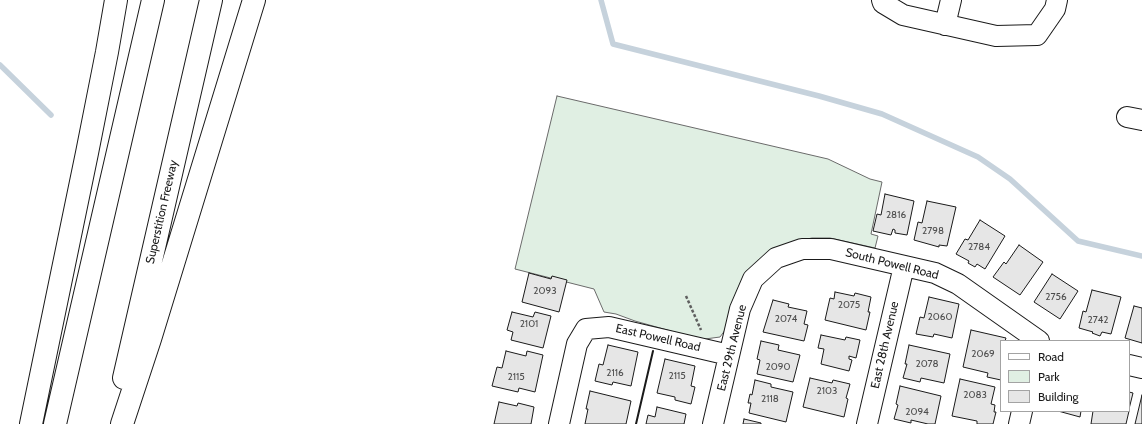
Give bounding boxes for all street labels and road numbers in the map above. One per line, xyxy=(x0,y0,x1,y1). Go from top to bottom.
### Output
street label: Superstition Freeway xyxy=(143,159,181,265)
street label: South Powell Road xyxy=(844,245,940,283)
street label: East 28th Avenue xyxy=(868,300,902,390)
street label: East 29th Avenue xyxy=(714,303,750,393)
street label: East Powell Road xyxy=(614,321,702,355)

